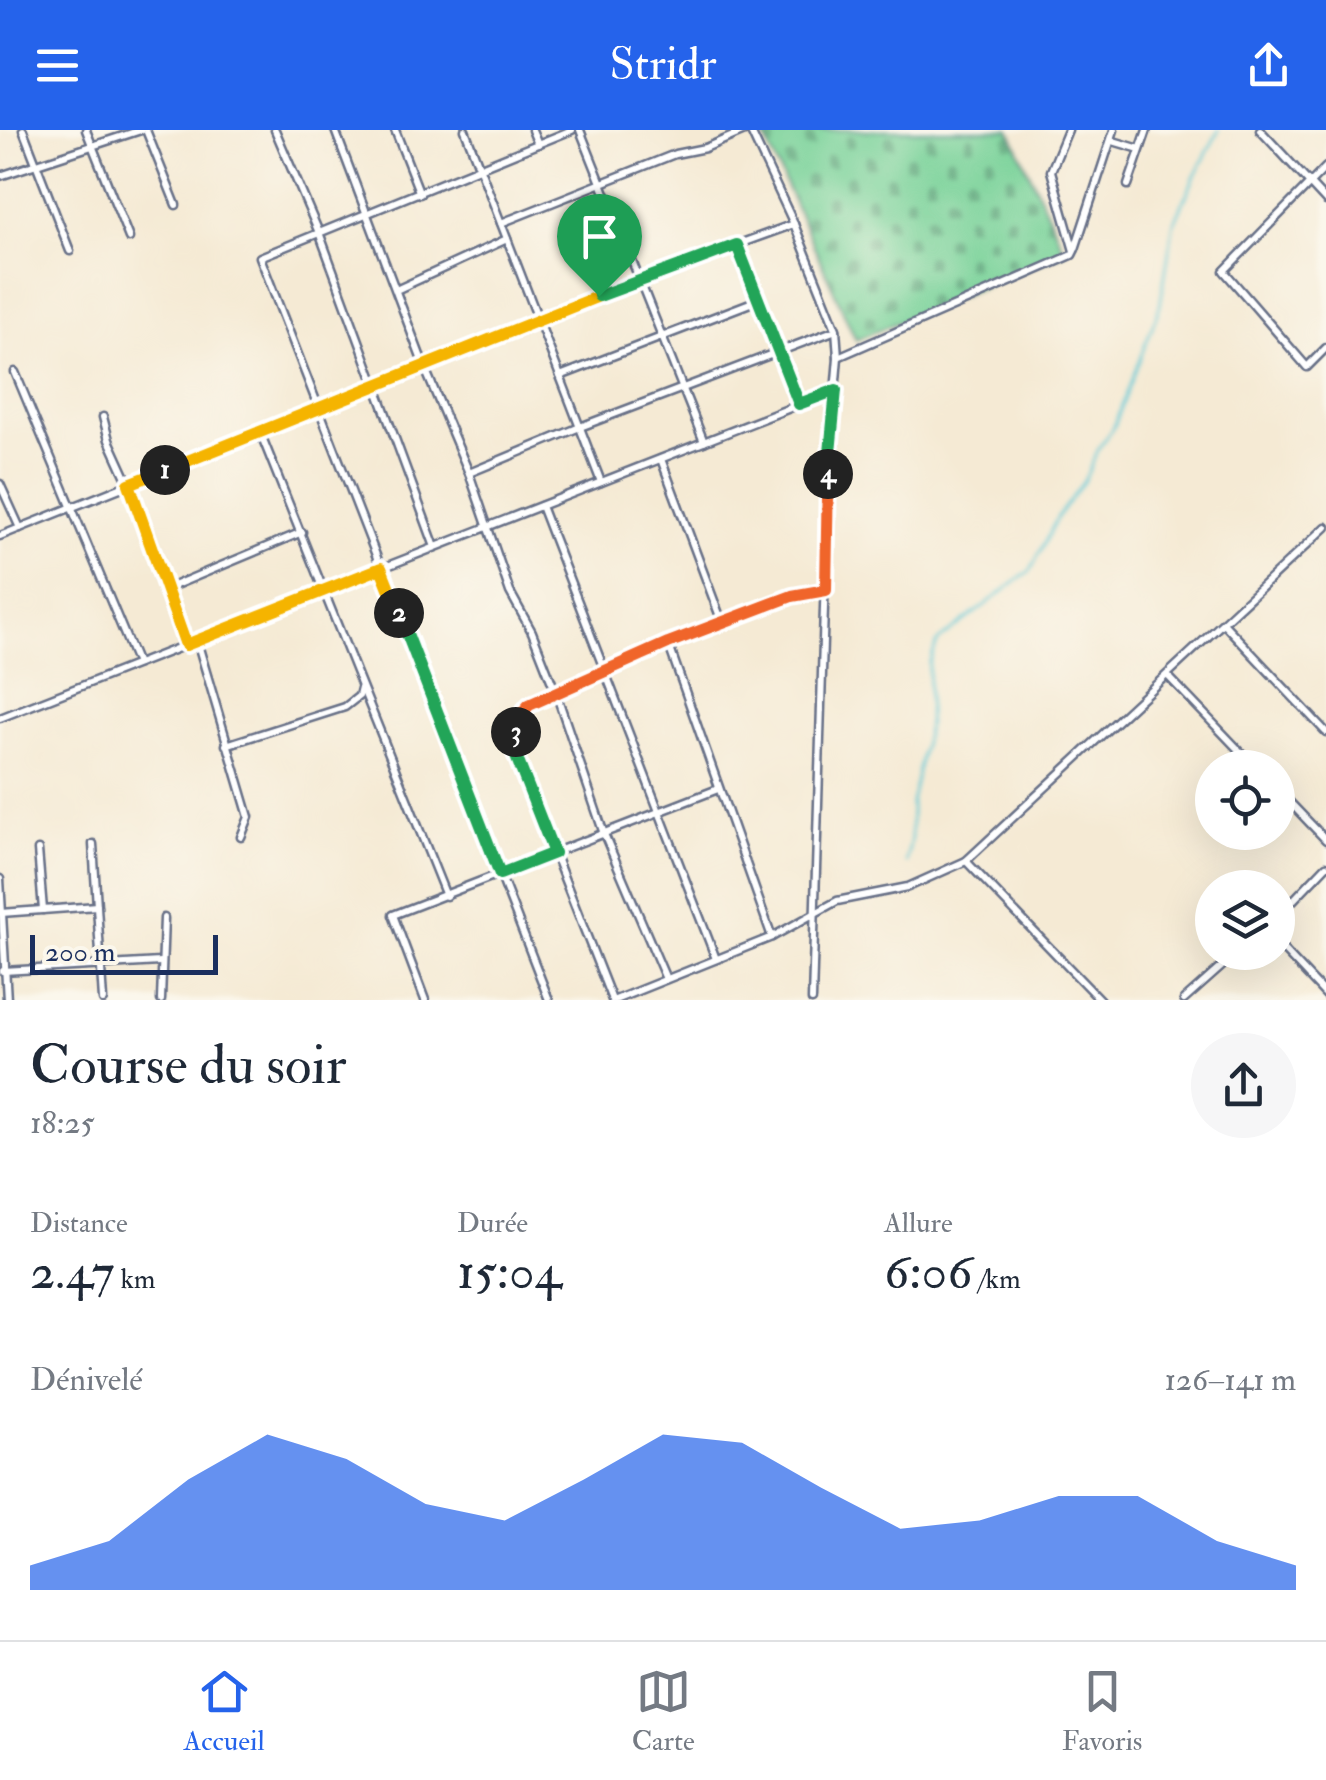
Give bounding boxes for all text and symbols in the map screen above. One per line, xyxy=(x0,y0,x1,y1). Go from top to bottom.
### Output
text: Stridr xyxy=(609,37,717,93)
icon: menu xyxy=(30,38,85,93)
icon: share xyxy=(1241,38,1296,93)
pin xyxy=(557,194,642,297)
icon: arrive xyxy=(572,209,627,264)
pin: 1 xyxy=(140,445,190,495)
pin: 4 xyxy=(803,449,853,499)
text: 1 xyxy=(160,452,170,487)
text: 4 xyxy=(820,456,836,491)
pin: 2 xyxy=(374,588,424,638)
text: 2 xyxy=(392,595,406,630)
pin: 3 xyxy=(491,707,541,757)
text: 3 xyxy=(511,714,521,749)
map controls xyxy=(1195,750,1295,970)
button: locate xyxy=(1195,750,1295,850)
button: layers xyxy=(1195,870,1295,970)
scale bar xyxy=(30,930,218,974)
text: 200 m xyxy=(45,935,116,970)
text: Course du soir xyxy=(30,1031,347,1100)
button: share xyxy=(1191,1033,1296,1138)
text: 18:25 xyxy=(30,1103,95,1143)
text: Distance xyxy=(30,1206,128,1241)
text: Durée xyxy=(457,1206,528,1241)
text: Allure xyxy=(884,1206,953,1241)
text: 2.47 xyxy=(30,1241,115,1304)
text: 15:04 xyxy=(457,1241,561,1304)
text: 6:06 xyxy=(884,1241,972,1304)
text: km xyxy=(115,1262,155,1297)
text: /km xyxy=(972,1262,1021,1297)
text: Dénivelé xyxy=(30,1360,143,1400)
text: 126–141 m xyxy=(1164,1360,1296,1400)
tab: Accueil xyxy=(184,1664,265,1759)
tab: Carte xyxy=(632,1664,695,1759)
tab: Favoris xyxy=(1062,1664,1142,1759)

